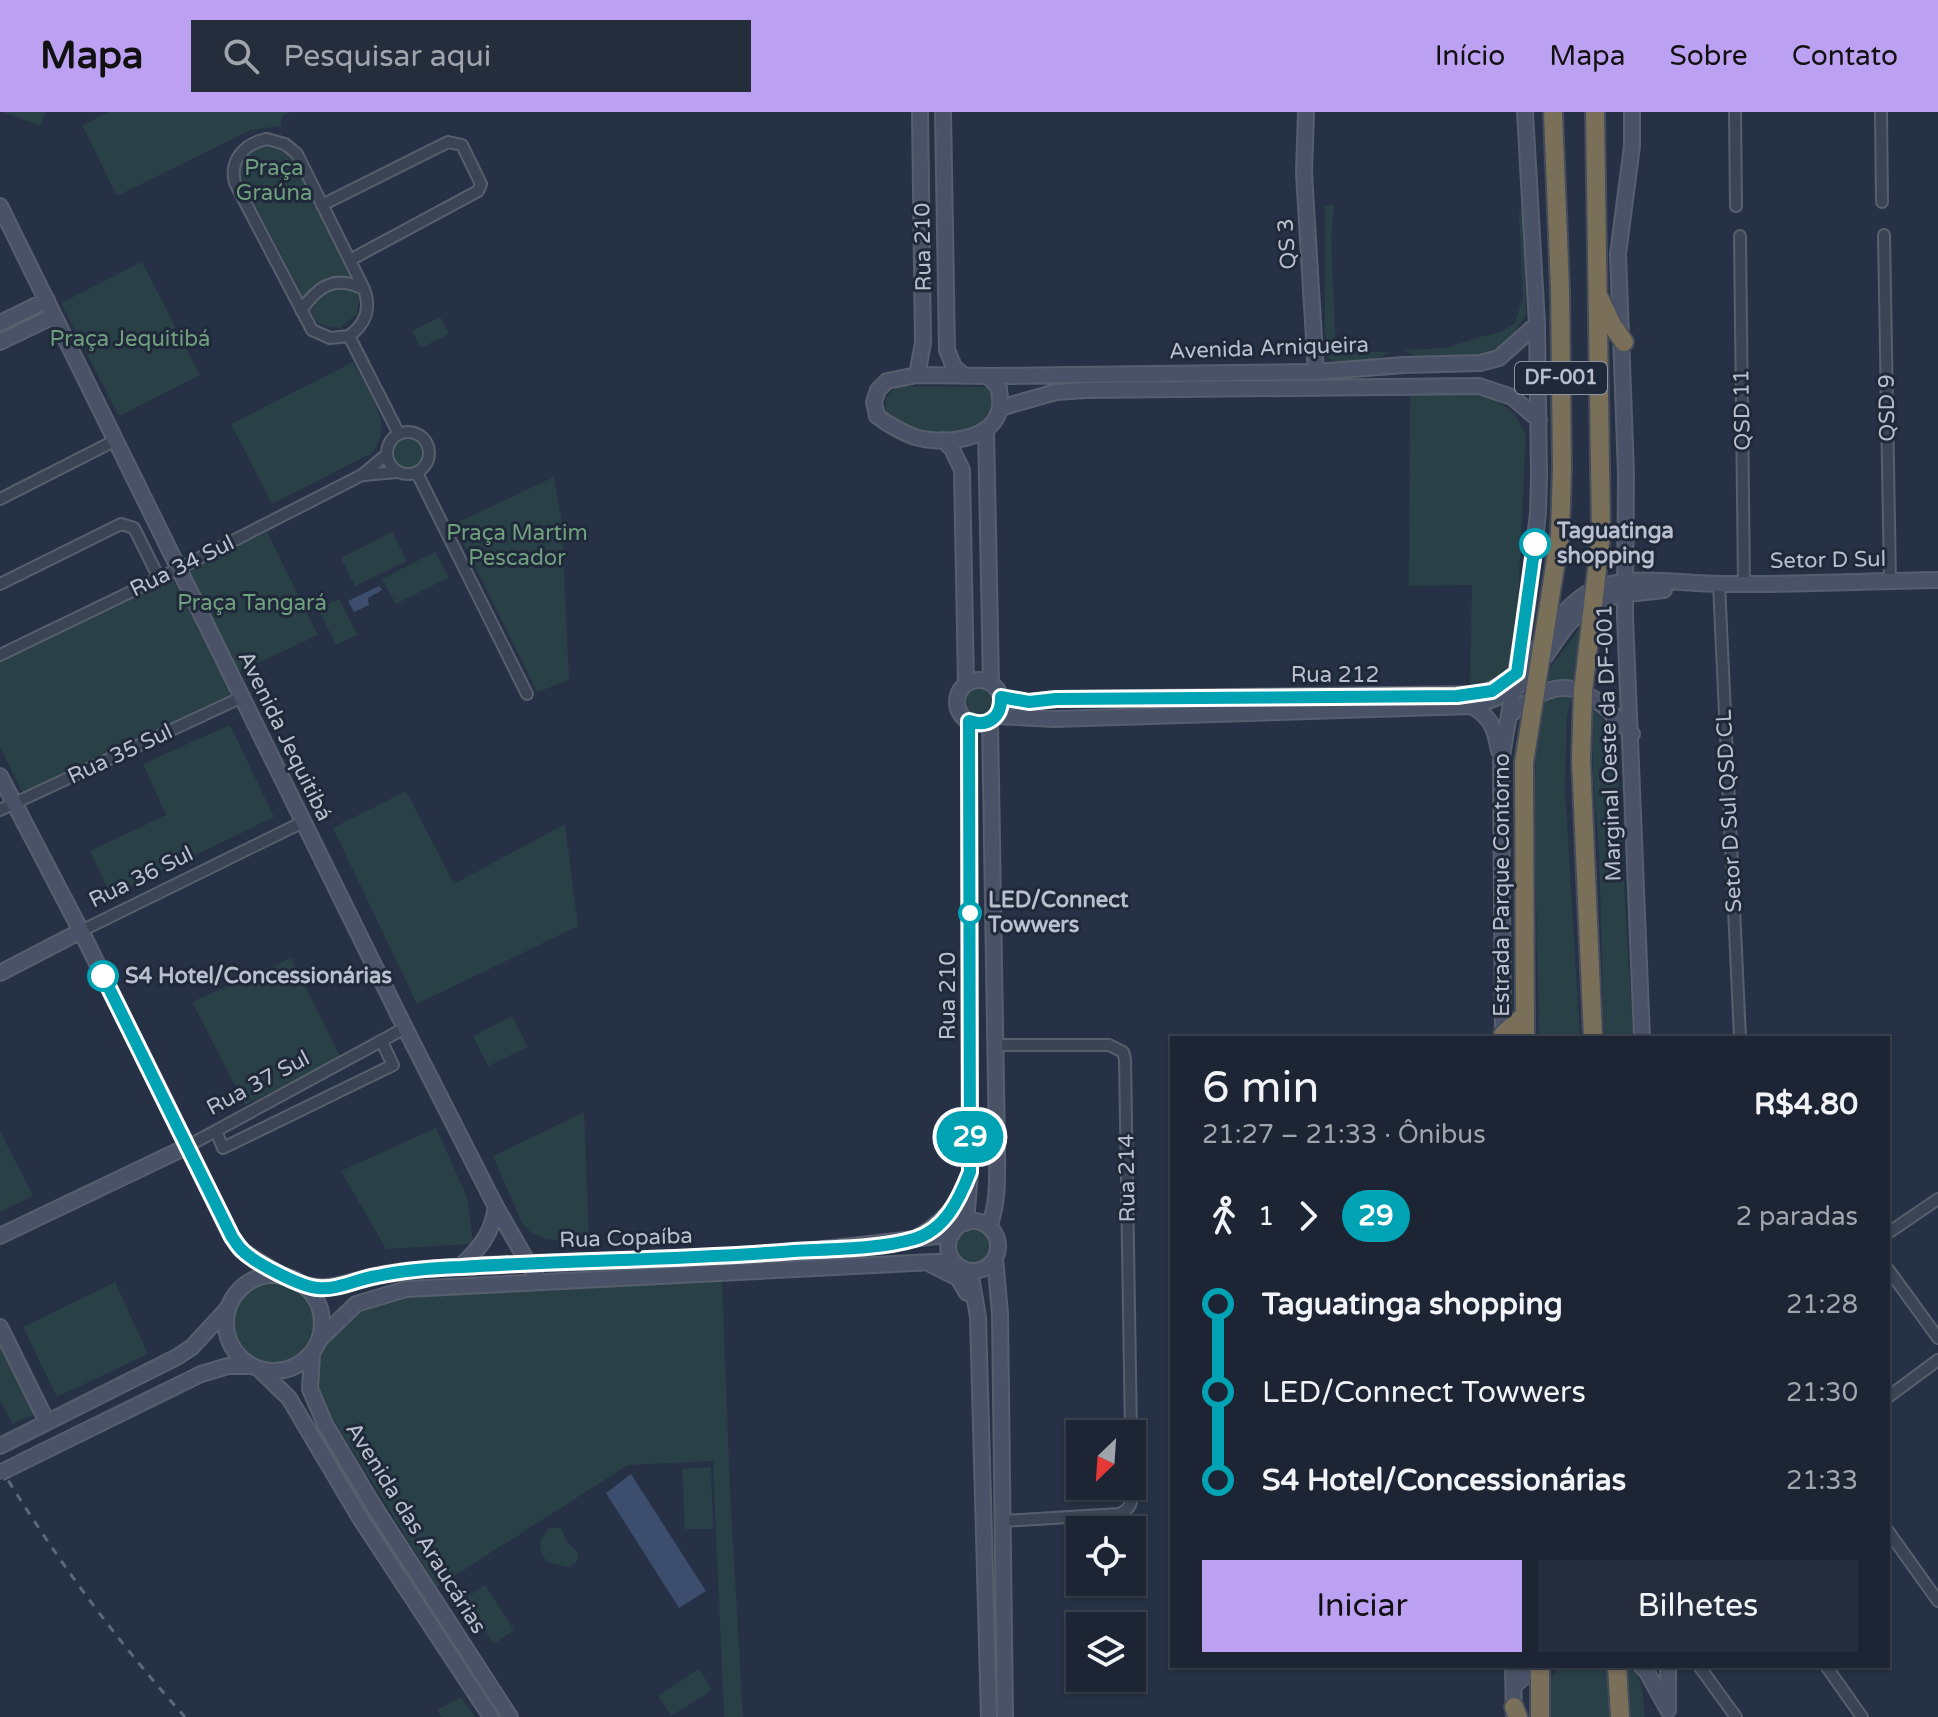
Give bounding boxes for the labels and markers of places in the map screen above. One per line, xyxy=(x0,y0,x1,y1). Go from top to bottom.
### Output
place label: Taguatinga shopping xyxy=(1556,518,1674,569)
marker: Taguatinga shopping xyxy=(1520,529,1550,559)
place label: LED/Connect Towwers xyxy=(987,887,1129,938)
marker: LED/Connect Towwers xyxy=(959,902,981,924)
marker: S4 Hotel/Concessionárias xyxy=(88,961,118,991)
place label: S4 Hotel/Concessionárias xyxy=(125,963,392,989)

